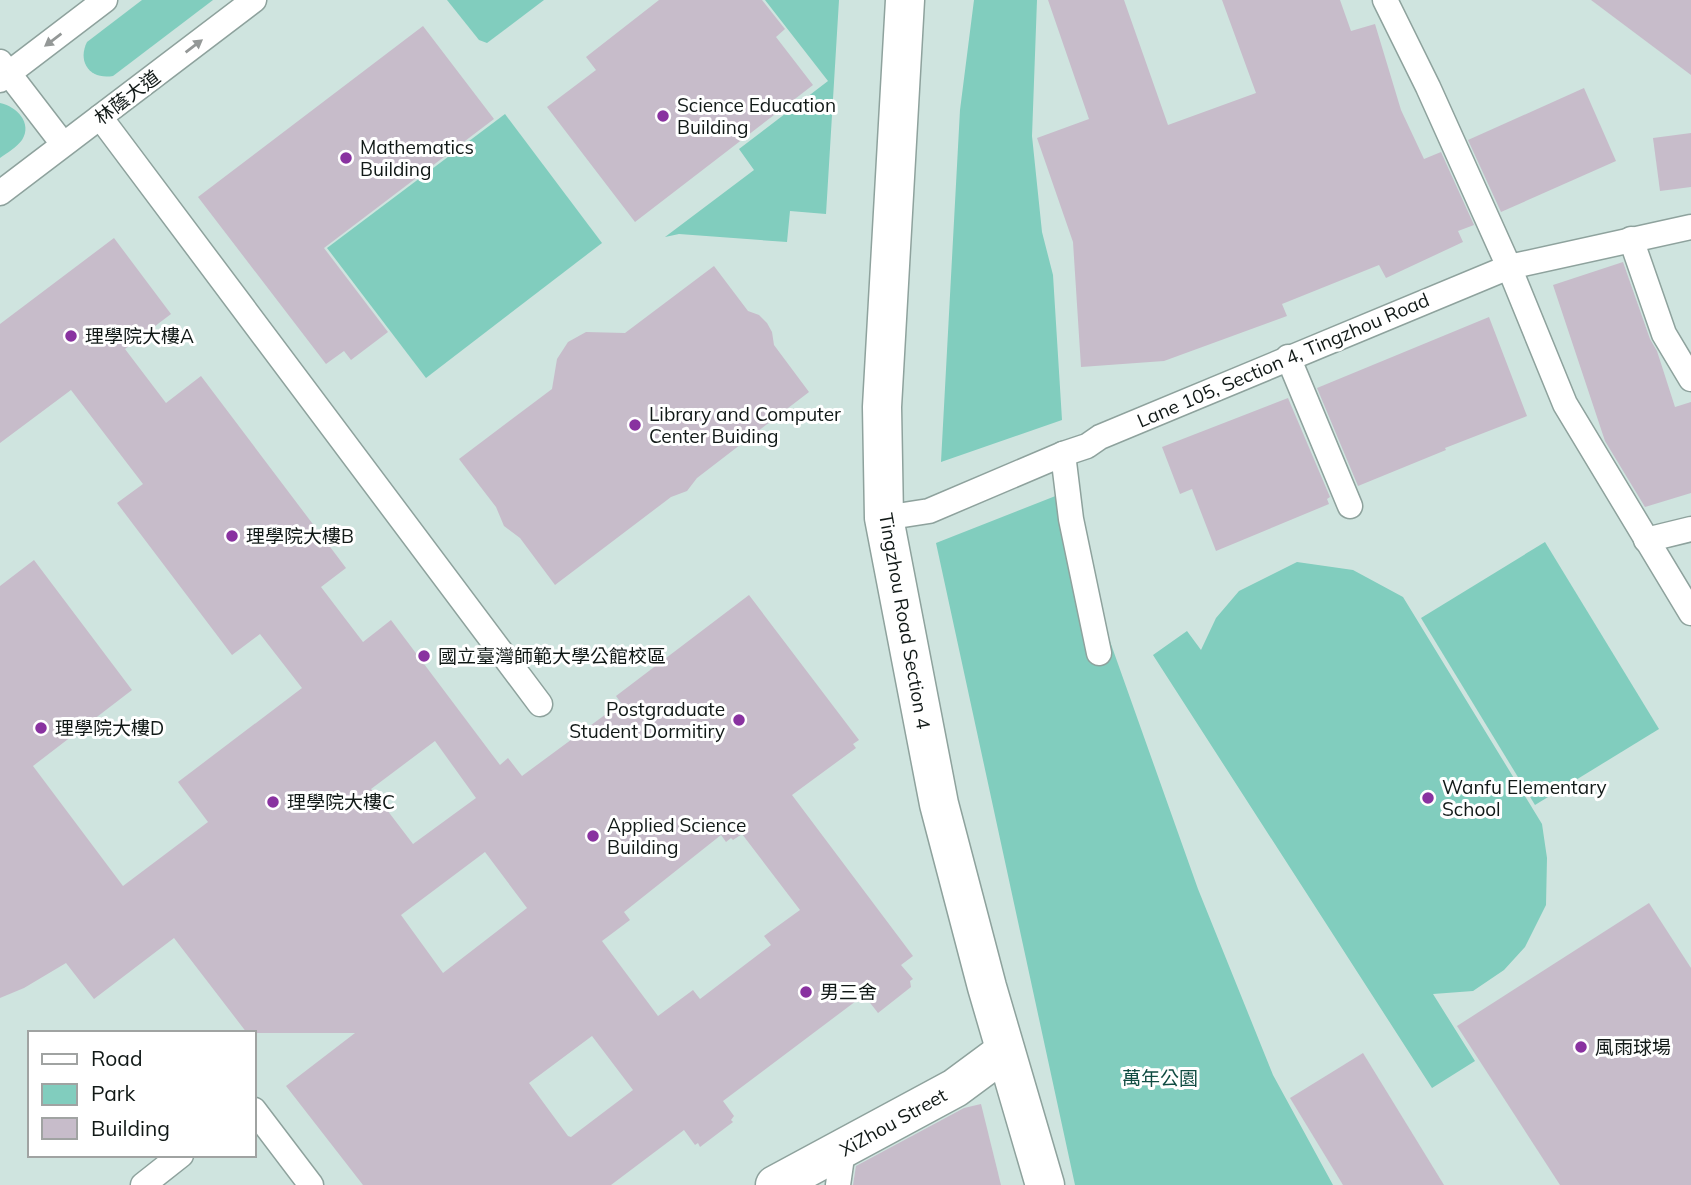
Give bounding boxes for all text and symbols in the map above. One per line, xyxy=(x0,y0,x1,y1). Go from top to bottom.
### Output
one-way arrow xyxy=(43,33,62,47)
one-way arrow xyxy=(184,38,202,53)
street label: 林蔭大道 xyxy=(89,65,165,129)
place label: Science Education Building xyxy=(677,93,836,139)
marker: Science Education Building xyxy=(655,108,671,124)
place label: Mathematics Building xyxy=(360,135,474,181)
marker: Mathematics Building xyxy=(338,150,354,166)
street label: Lane 105, Section 4, Tingzhou Road xyxy=(1133,287,1433,433)
place label: 理學院大樓A xyxy=(85,324,194,348)
marker: 理學院大樓A xyxy=(63,328,79,344)
place label: Library and Computer Center Buiding xyxy=(649,402,841,448)
marker: Library and Computer Center Buiding xyxy=(627,417,643,433)
street label: Tingzhou Road Section 4 xyxy=(874,511,936,731)
place label: 理學院大樓B xyxy=(246,524,354,548)
marker: 理學院大樓B xyxy=(224,528,240,544)
place label: 國立臺灣師範大學公館校區 xyxy=(438,644,666,668)
marker: 國立臺灣師範大學公館校區 xyxy=(416,648,432,664)
place label: Postgraduate Student Dormitiry xyxy=(569,697,725,743)
marker: Postgraduate Student Dormitiry xyxy=(731,712,747,728)
place label: 理學院大樓D xyxy=(55,716,164,740)
marker: 理學院大樓D xyxy=(33,720,49,736)
place label: Wanfu Elementary School xyxy=(1442,775,1607,821)
place label: 理學院大樓C xyxy=(287,790,395,814)
marker: Wanfu Elementary School xyxy=(1420,790,1436,806)
marker: 理學院大樓C xyxy=(265,794,281,810)
place label: Applied Science Building xyxy=(607,813,746,859)
marker: Applied Science Building xyxy=(585,828,601,844)
place label: 男三舍 xyxy=(820,980,877,1004)
marker: 男三舍 xyxy=(798,984,814,1000)
legend xyxy=(28,1031,256,1157)
place label: 風雨球場 xyxy=(1595,1035,1671,1059)
marker: 風雨球場 xyxy=(1573,1039,1589,1055)
text: Road xyxy=(91,1045,142,1071)
park label: 萬年公園 xyxy=(1122,1066,1198,1090)
text: Park xyxy=(91,1080,135,1106)
street label: XiZhou Street xyxy=(835,1083,951,1161)
text: Building xyxy=(91,1115,170,1141)

